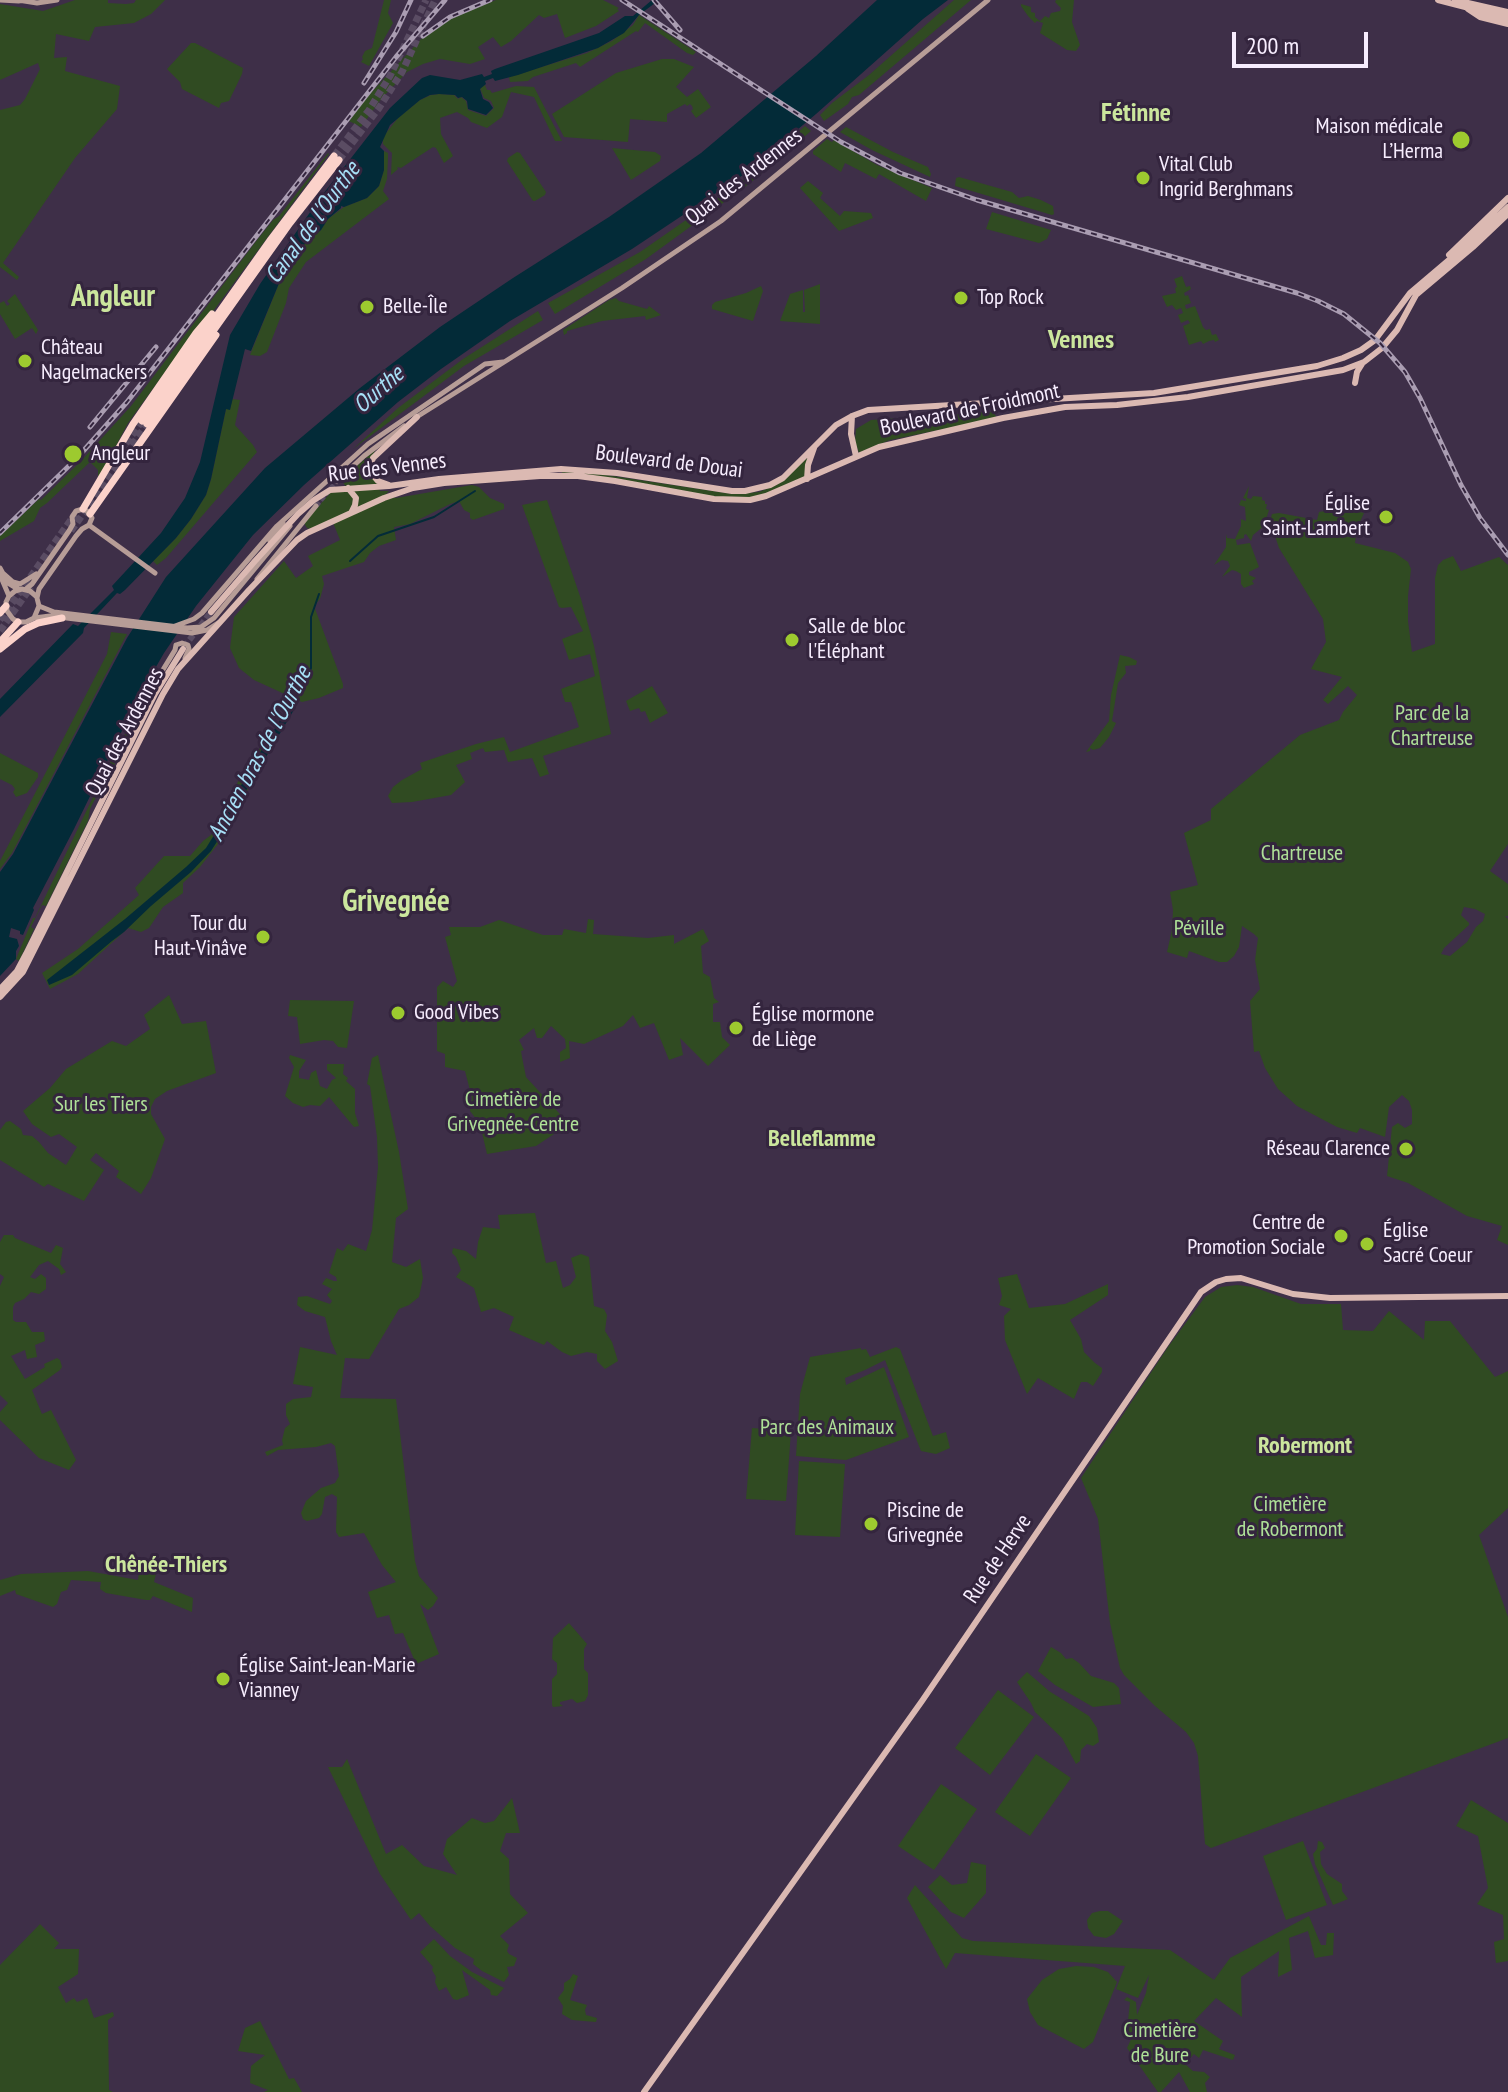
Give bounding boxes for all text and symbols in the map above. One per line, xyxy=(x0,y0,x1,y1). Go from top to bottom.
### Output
scale bar xyxy=(1236,16,1372,66)
text: 200 m xyxy=(1246,30,1299,61)
district label: Fétinne xyxy=(1101,98,1171,130)
place label: Maison médicale L’Herma xyxy=(1316,114,1443,166)
street label: Quai des Ardennes xyxy=(680,123,808,231)
marker: Maison médicale L’Herma xyxy=(1450,129,1472,151)
place label: Vital Club Ingrid Berghmans xyxy=(1159,152,1293,204)
water label: Canal de l'Ourthe xyxy=(259,157,367,289)
marker: Vital Club Ingrid Berghmans xyxy=(1134,169,1152,187)
district label: Angleur xyxy=(71,279,155,315)
place label: Top Rock xyxy=(977,285,1044,311)
marker: Top Rock xyxy=(952,289,970,307)
place label: Belle-Île xyxy=(383,294,448,320)
marker: Belle-Île xyxy=(358,298,376,316)
district label: Vennes xyxy=(1048,325,1114,357)
place label: Château Nagelmackers xyxy=(41,335,147,386)
marker: Château Nagelmackers xyxy=(16,352,34,370)
water label: Ourthe xyxy=(348,360,410,420)
street label: Boulevard de Froidmont xyxy=(878,378,1062,442)
street label: Boulevard de Douai xyxy=(594,440,744,484)
place label: Angleur xyxy=(91,441,150,467)
marker: Angleur xyxy=(62,443,84,465)
street label: Rue des Vennes xyxy=(327,448,447,488)
place label: Église Saint-Lambert xyxy=(1262,491,1370,542)
marker: Église Saint-Lambert xyxy=(1377,508,1395,526)
place label: Salle de bloc l'Éléphant xyxy=(808,614,906,666)
marker: Salle de bloc l'Éléphant xyxy=(783,631,801,649)
water label: Ancien bras de l'Ourthe xyxy=(202,662,318,846)
street label: Quai des Ardennes xyxy=(80,663,170,801)
park label: Parc de la Chartreuse xyxy=(1391,701,1473,752)
park label: Chartreuse xyxy=(1261,841,1343,867)
district label: Grivegnée xyxy=(342,884,450,920)
place label: Tour du Haut-Vinâve xyxy=(154,911,247,962)
park label: Péville xyxy=(1174,916,1224,942)
marker: Tour du Haut-Vinâve xyxy=(254,928,272,946)
place label: Good Vibes xyxy=(414,1000,499,1026)
place label: Église mormone de Liège xyxy=(752,1002,874,1054)
marker: Good Vibes xyxy=(389,1004,407,1022)
marker: Église mormone de Liège xyxy=(727,1019,745,1037)
park label: Cimetière de Grivegnée-Centre xyxy=(447,1087,579,1138)
park label: Sur les Tiers xyxy=(54,1092,148,1118)
district label: Belleflamme xyxy=(768,1125,876,1153)
place label: Réseau Clarence xyxy=(1266,1136,1390,1162)
marker: Réseau Clarence xyxy=(1397,1140,1415,1158)
place label: Centre de Promotion Sociale xyxy=(1187,1210,1325,1262)
place label: Église Sacré Coeur xyxy=(1383,1218,1472,1270)
marker: Centre de Promotion Sociale xyxy=(1332,1227,1350,1245)
marker: Église Sacré Coeur xyxy=(1358,1235,1376,1253)
park label: Parc des Animaux xyxy=(760,1415,894,1441)
district label: Robermont xyxy=(1258,1432,1352,1460)
park label: Cimetière de Robermont xyxy=(1237,1492,1343,1544)
place label: Piscine de Grivegnée xyxy=(887,1498,964,1550)
street label: Rue de Herve xyxy=(959,1509,1037,1609)
marker: Piscine de Grivegnée xyxy=(862,1515,880,1533)
district label: Chênée-Thiers xyxy=(105,1551,227,1579)
place label: Église Saint-Jean-Marie Vianney xyxy=(239,1653,416,1704)
marker: Église Saint-Jean-Marie Vianney xyxy=(214,1670,232,1688)
park label: Cimetière de Bure xyxy=(1123,2018,1197,2070)

